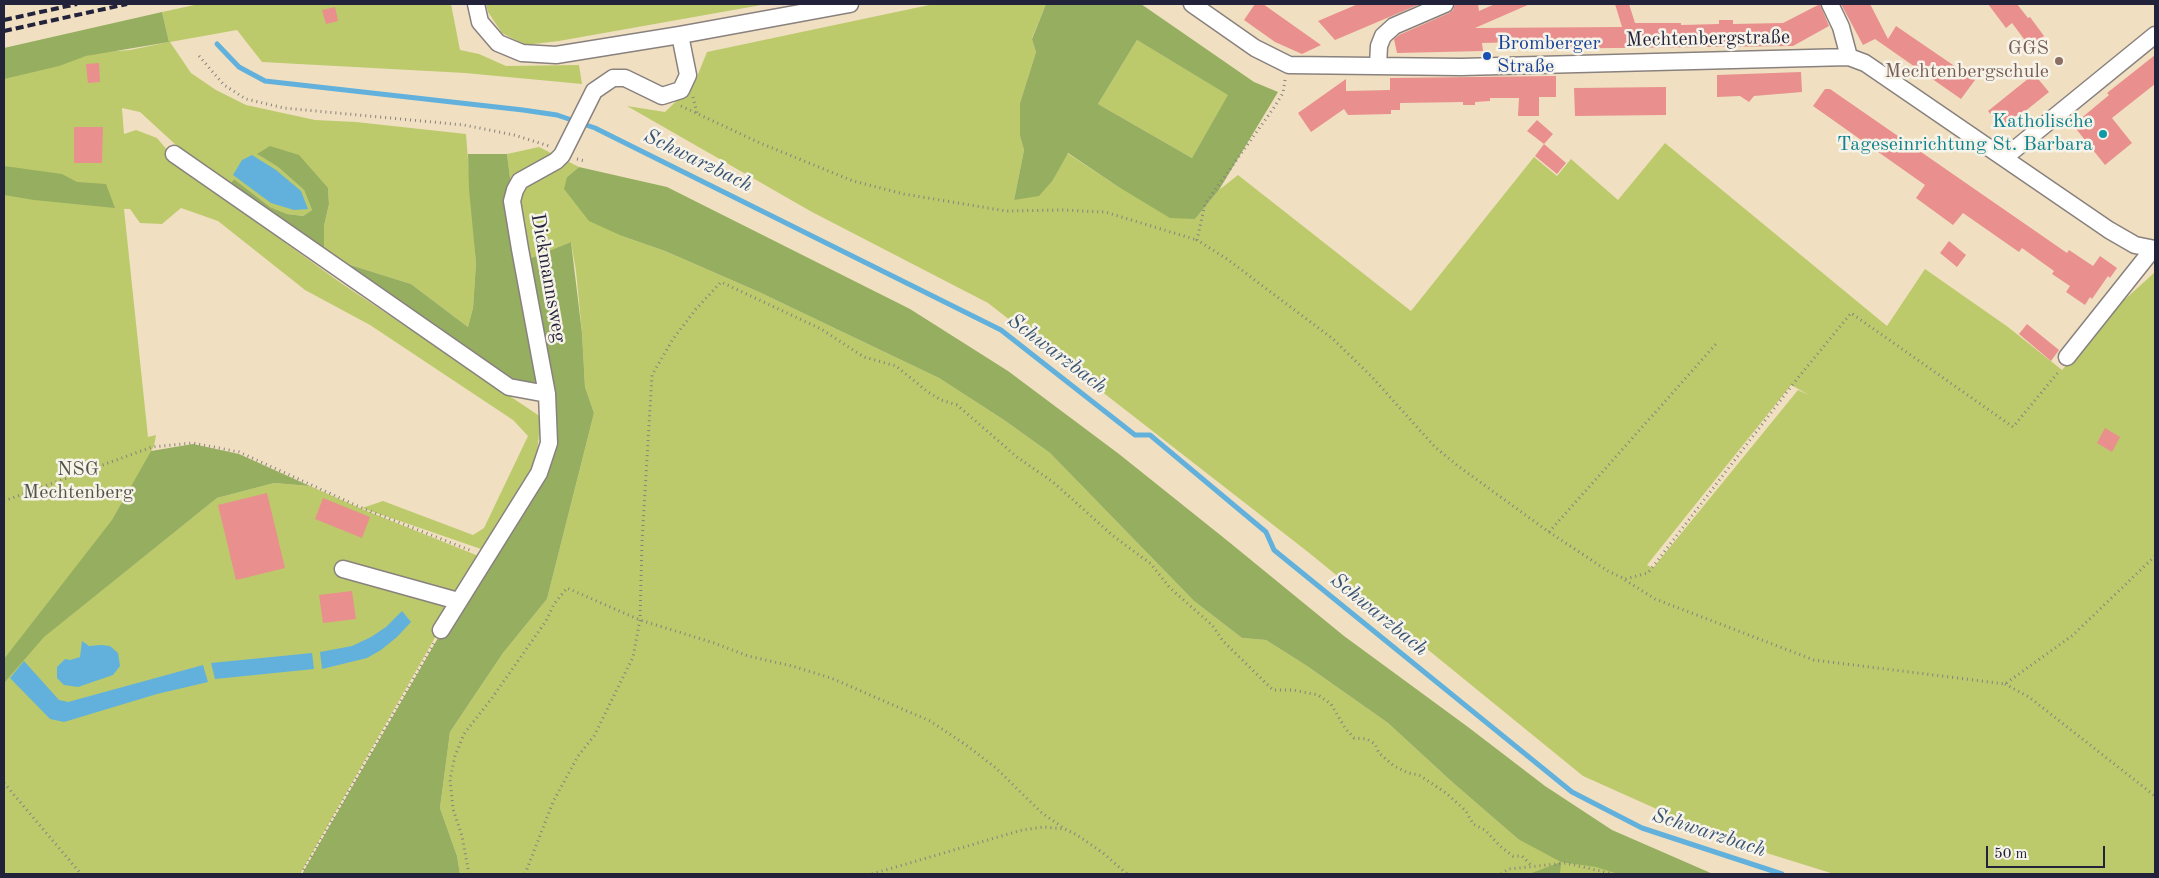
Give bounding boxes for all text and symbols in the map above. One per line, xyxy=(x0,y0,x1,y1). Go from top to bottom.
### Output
street label: Mechtenbergstraße xyxy=(1626,26,1790,52)
place label: Bromberger Straße xyxy=(1497,32,1601,79)
place label: GGS Mechtenbergschule xyxy=(1884,37,2049,84)
marker: Bromberger Straße xyxy=(1481,50,1493,62)
marker: GGS Mechtenbergschule xyxy=(2053,55,2065,67)
place label: Katholische Tageseinrichtung St. Barbara xyxy=(1837,110,2093,157)
water label: Schwarzbach xyxy=(639,124,757,198)
marker: Katholische Tageseinrichtung St. Barbara xyxy=(2097,128,2109,140)
street label: Dickmannsweg xyxy=(525,212,571,344)
water label: Schwarzbach xyxy=(1002,308,1112,400)
park label: NSG Mechtenberg xyxy=(23,458,133,505)
water label: Schwarzbach xyxy=(1325,568,1433,662)
water label: Schwarzbach xyxy=(1649,803,1769,863)
scale bar xyxy=(1989,836,2108,868)
text: 50 m xyxy=(1994,847,2028,862)

